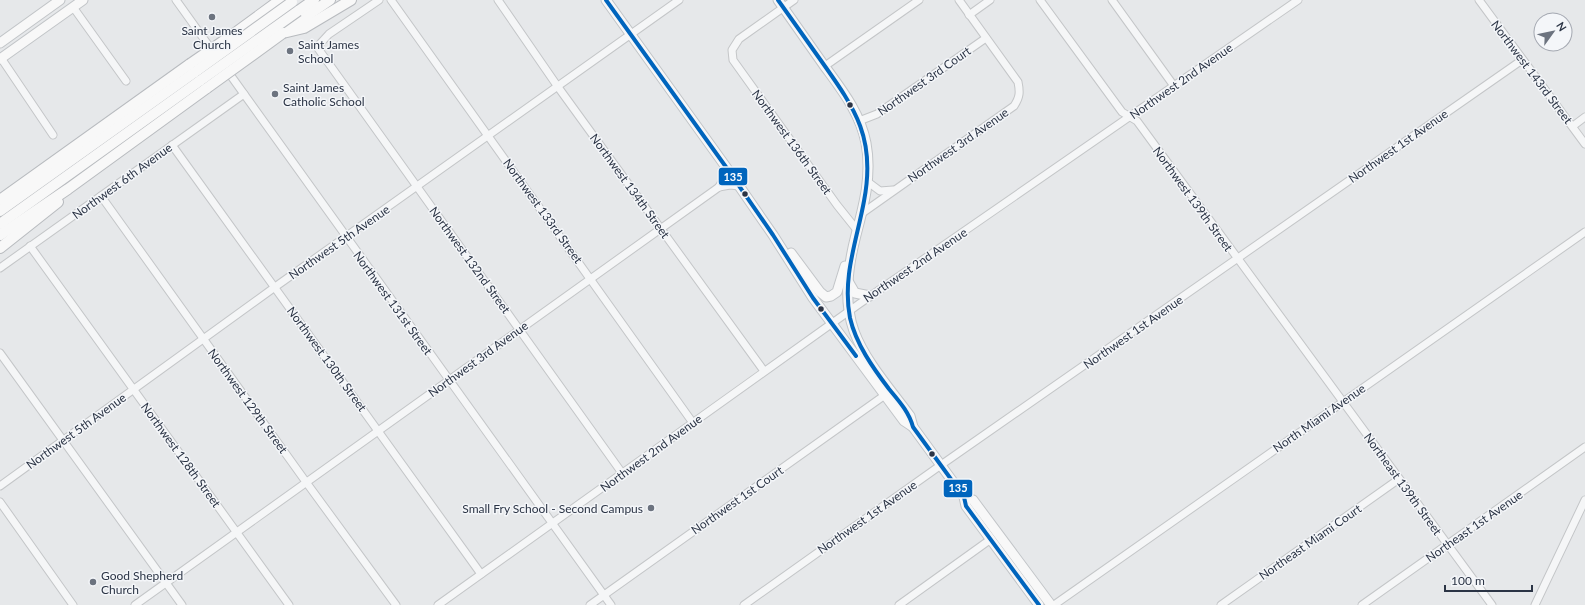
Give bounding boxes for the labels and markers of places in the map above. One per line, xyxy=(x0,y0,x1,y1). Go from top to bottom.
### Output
marker: Saint James Church xyxy=(207,12,217,22)
place label: Saint James Church xyxy=(181,23,243,52)
place label: Saint James School xyxy=(298,37,359,66)
marker: Saint James School xyxy=(285,46,295,56)
place label: Saint James Catholic School xyxy=(283,80,365,109)
marker: Saint James Catholic School xyxy=(270,89,280,99)
unlabelled marker xyxy=(845,100,855,110)
unlabelled marker xyxy=(740,189,750,199)
unlabelled marker xyxy=(816,304,826,314)
unlabelled marker xyxy=(927,449,937,459)
place label: Small Fry School - Second Campus xyxy=(462,501,643,516)
marker: Small Fry School - Second Campus xyxy=(646,503,656,513)
place label: Good Shepherd Church xyxy=(101,568,183,597)
marker: Good Shepherd Church xyxy=(88,577,98,587)

